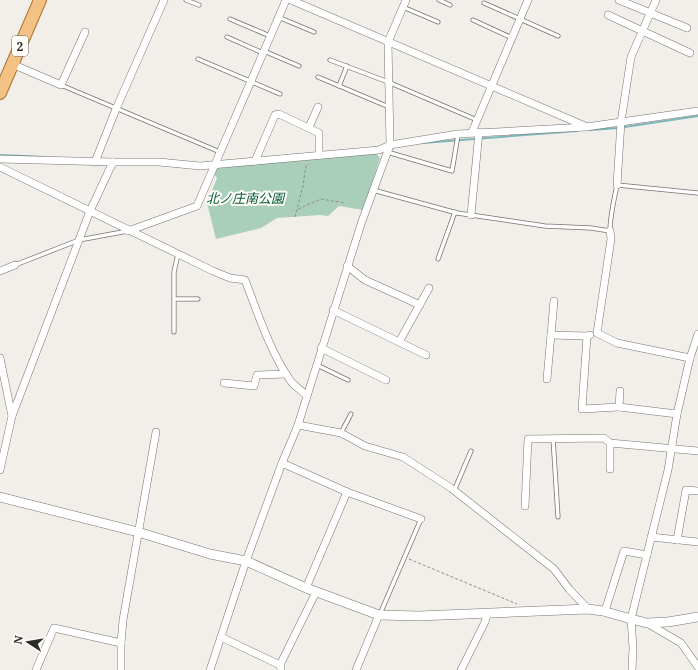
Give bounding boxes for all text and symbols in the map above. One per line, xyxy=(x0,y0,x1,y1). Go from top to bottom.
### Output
road number: 2 xyxy=(12,36,28,56)
park label: 北ノ庄南公園 xyxy=(206,189,286,207)
north arrow xyxy=(8,622,48,662)
text: N xyxy=(9,634,26,646)

